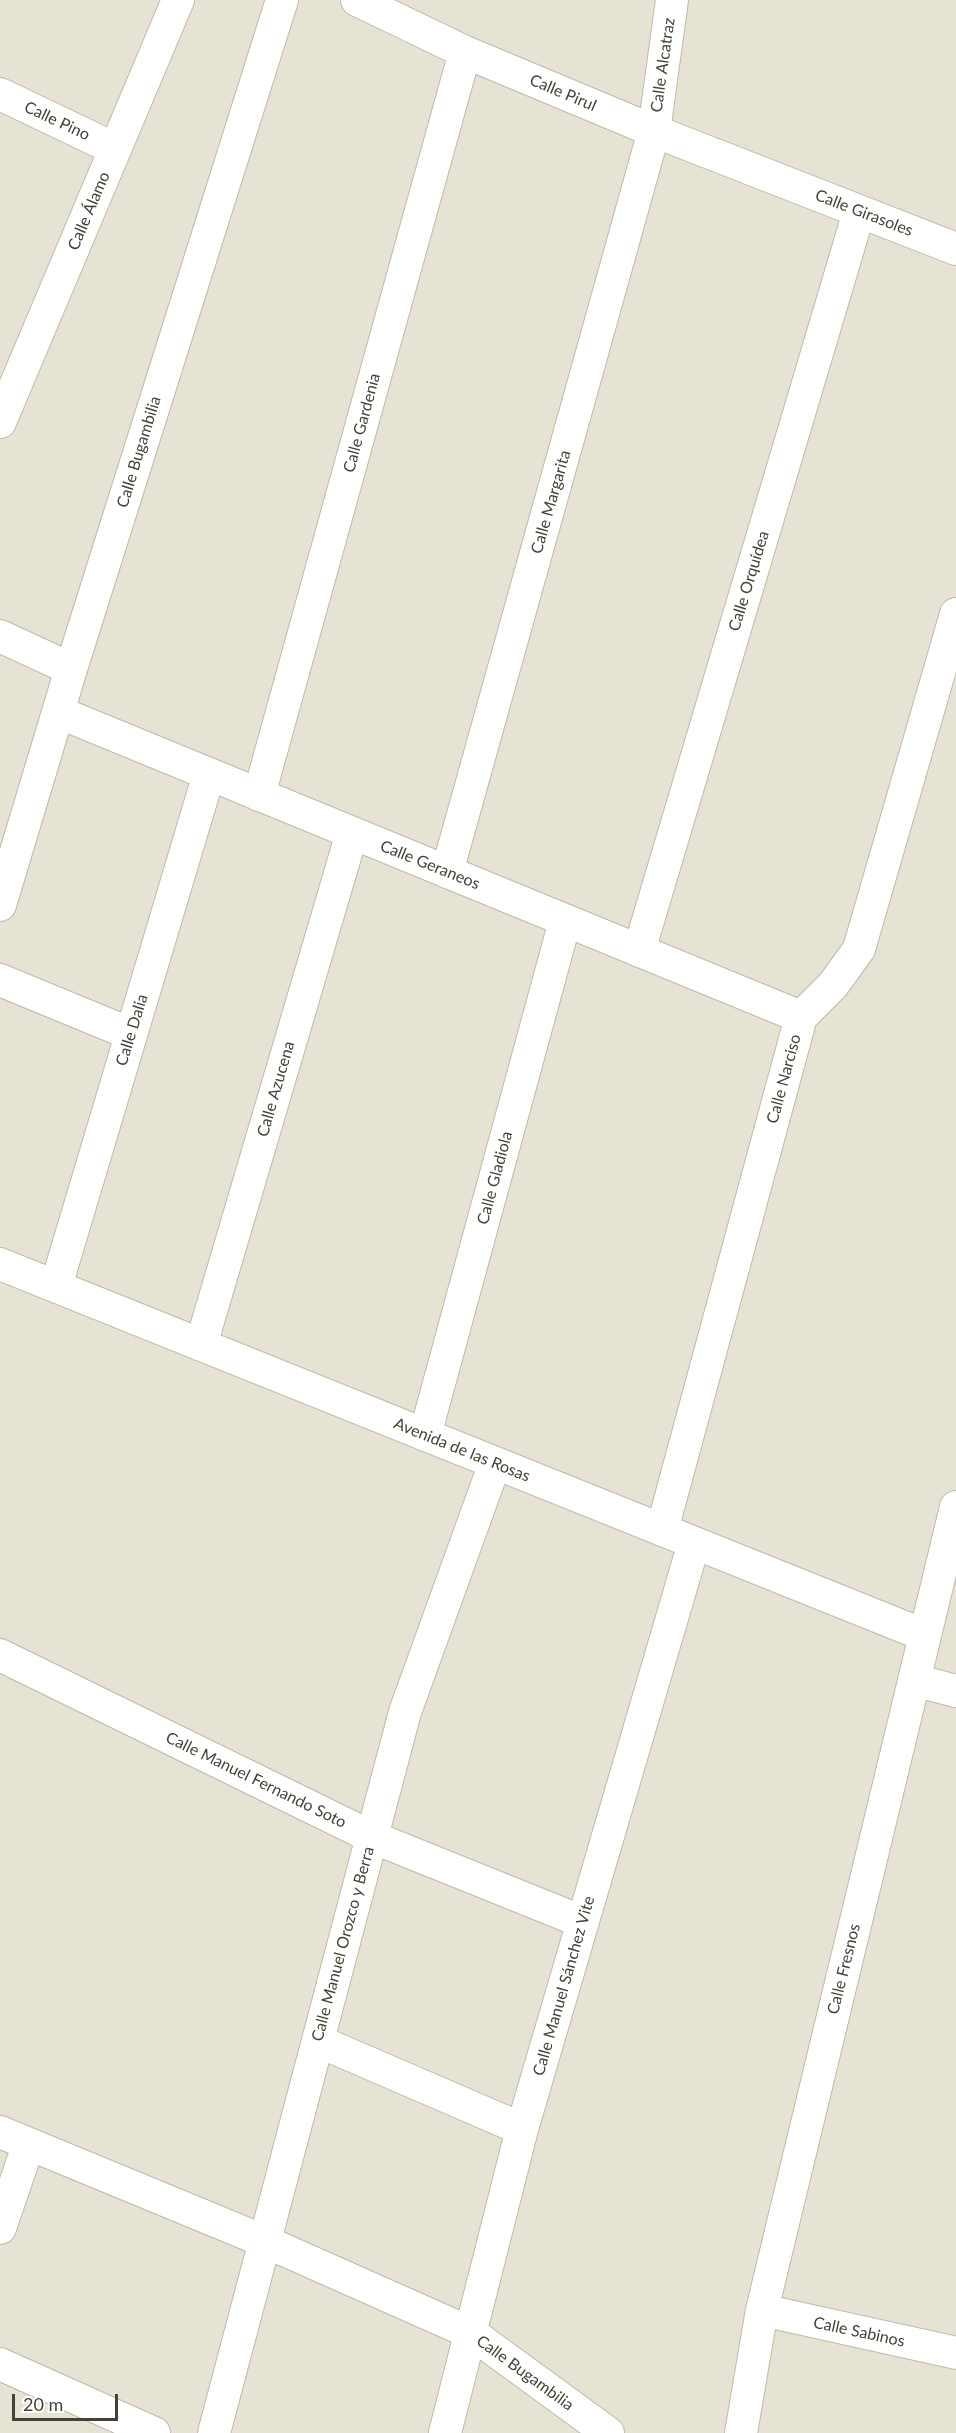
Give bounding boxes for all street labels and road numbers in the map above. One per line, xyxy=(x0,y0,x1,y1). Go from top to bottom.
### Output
street label: Calle Alcatraz xyxy=(647,16,679,114)
street label: Calle Pirul xyxy=(527,70,599,116)
street label: Calle Pino xyxy=(21,97,93,145)
street label: Calle Álamo xyxy=(64,169,114,253)
street label: Calle Girasoles xyxy=(812,186,916,240)
street label: Calle Gardenia xyxy=(340,371,384,475)
street label: Calle Bugambilia xyxy=(113,394,165,510)
street label: Calle Margarita xyxy=(527,448,575,556)
street label: Calle Orquídea xyxy=(725,528,773,634)
street label: Calle Geraneos xyxy=(377,836,483,894)
street label: Calle Dalia xyxy=(112,992,152,1068)
street label: Calle Narciso xyxy=(763,1032,805,1126)
street label: Calle Azucena xyxy=(253,1039,299,1139)
street label: Calle Gladiola xyxy=(473,1129,517,1227)
street label: Avenida de las Rosas xyxy=(391,1414,533,1486)
street label: Calle Manuel Fernando Soto xyxy=(163,1728,349,1832)
street label: Calle Manuel Orozco y Berra xyxy=(308,1845,378,2043)
street label: Calle Manuel Sánchez Vite xyxy=(529,1894,599,2078)
street label: Calle Fresnos xyxy=(823,1922,865,2016)
street label: Calle Sabinos xyxy=(812,2313,906,2351)
street label: Calle Bugambilia xyxy=(473,2331,577,2415)

